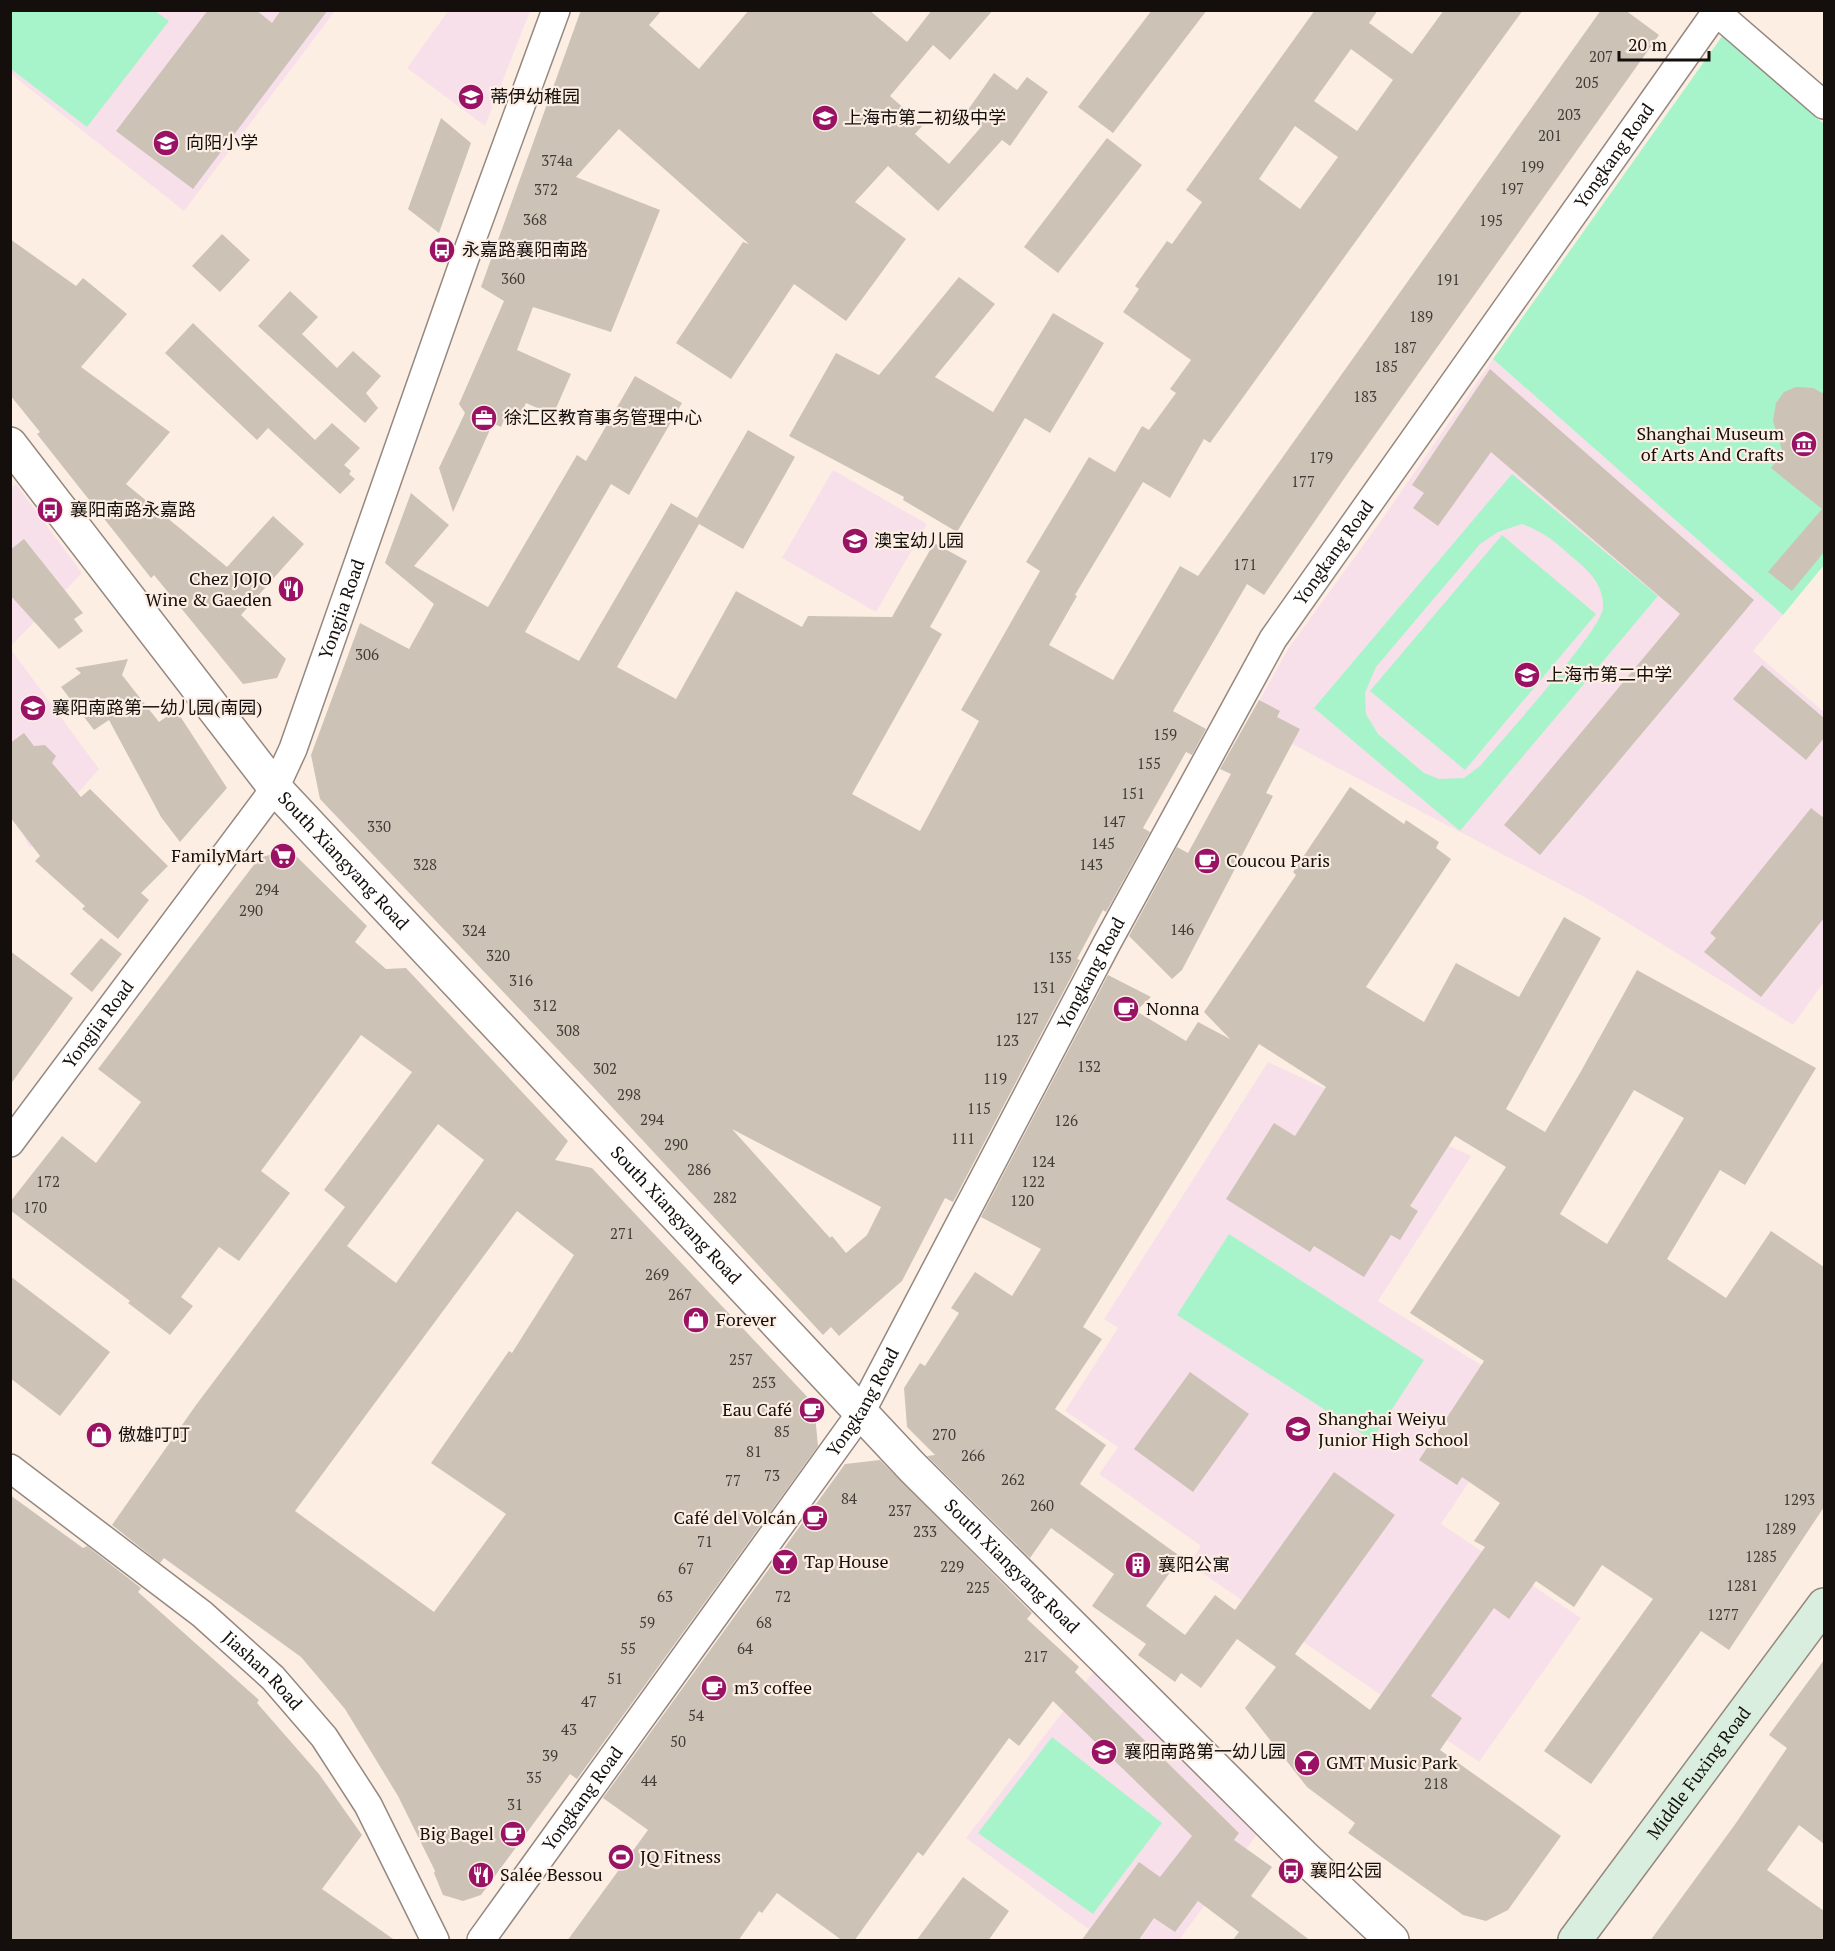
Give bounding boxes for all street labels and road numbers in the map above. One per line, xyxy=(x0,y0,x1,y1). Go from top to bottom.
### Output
street label: Yongkang Road xyxy=(1568,98,1659,213)
street label: Yongkang Road xyxy=(1288,495,1378,610)
street label: Yongjia Road xyxy=(312,556,370,662)
street label: South Xiangyang Road xyxy=(273,786,415,934)
street label: Yongkang Road xyxy=(1051,913,1130,1033)
street label: Yongjia Road xyxy=(57,975,139,1073)
street label: South Xiangyang Road xyxy=(606,1140,747,1289)
street label: Yongkang Road xyxy=(820,1343,904,1461)
street label: South Xiangyang Road xyxy=(940,1493,1085,1638)
street label: Jiashan Road xyxy=(218,1625,308,1715)
street label: Middle Fuxing Road xyxy=(1641,1701,1755,1844)
street label: Yongkang Road xyxy=(536,1741,628,1855)

